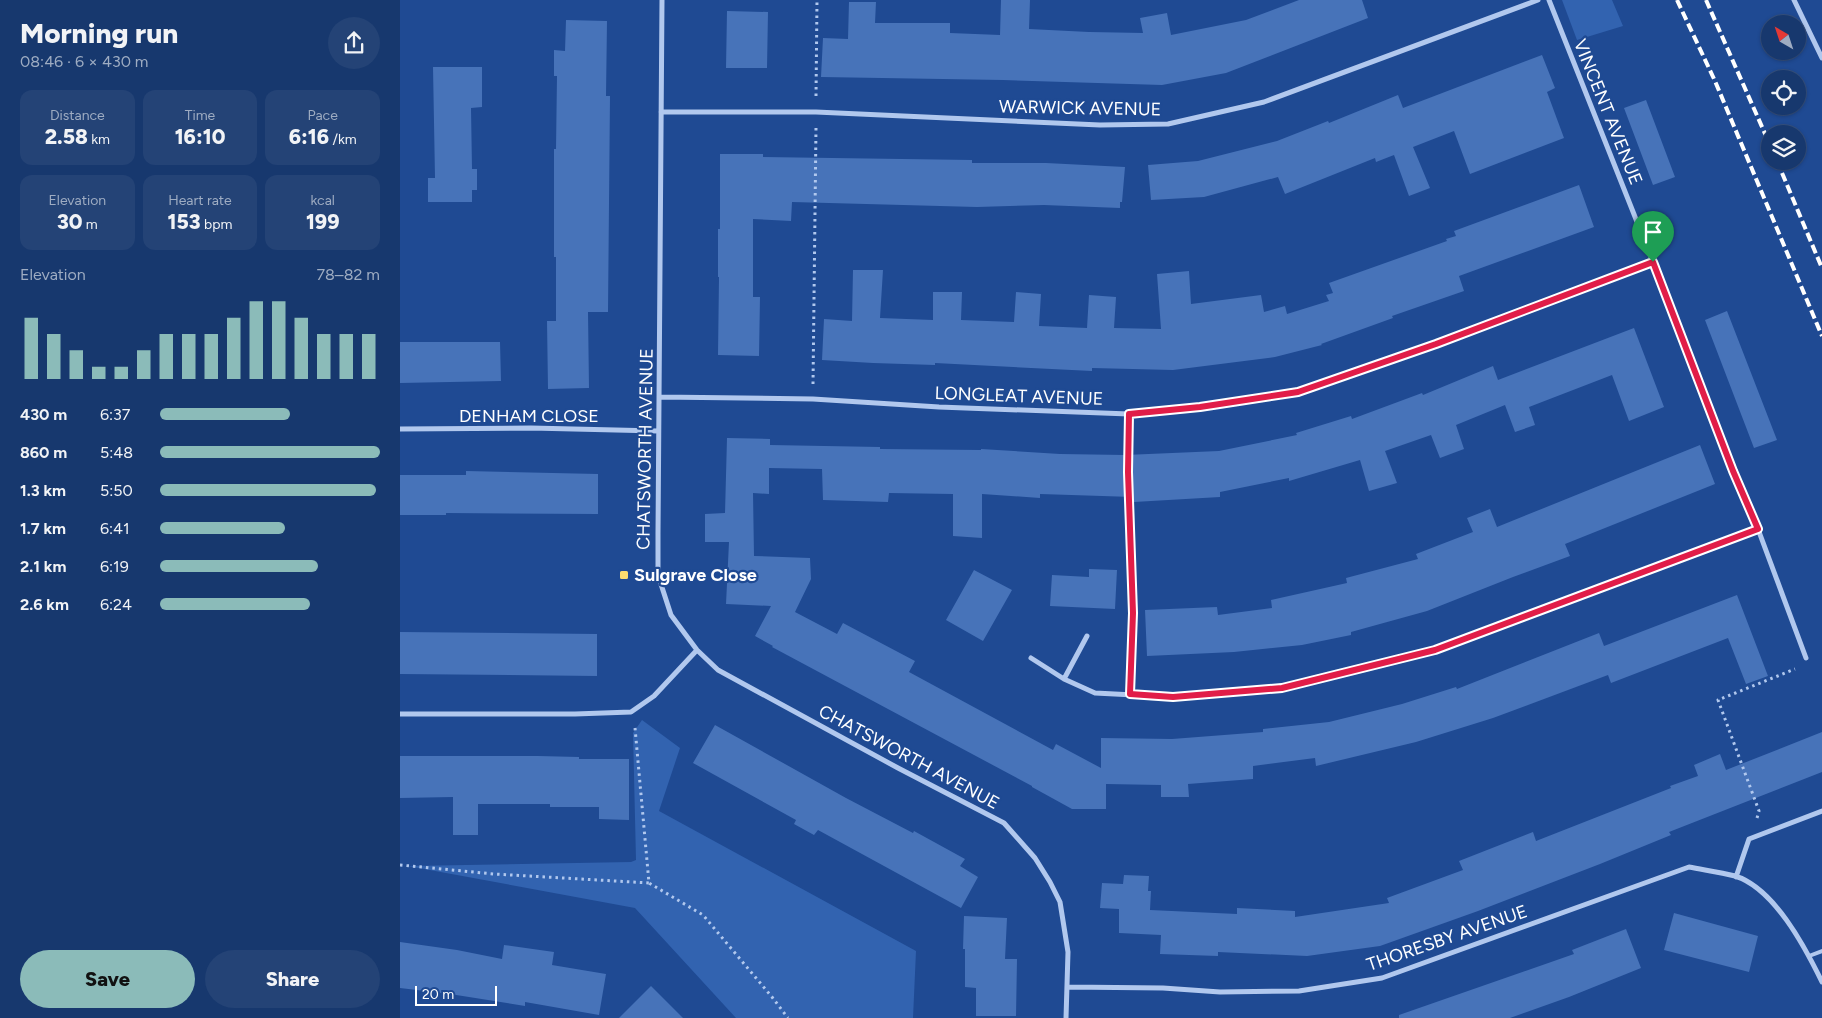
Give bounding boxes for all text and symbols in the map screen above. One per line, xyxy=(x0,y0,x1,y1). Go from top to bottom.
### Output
north arrow xyxy=(1761,15,1806,60)
map controls xyxy=(1761,15,1806,170)
text: Morning run xyxy=(20,16,178,50)
button: share xyxy=(328,17,380,69)
street label: VINCENT AVENUE xyxy=(1569,36,1647,188)
text: 08:46 · 6 × 430 m xyxy=(20,52,148,71)
button: locate xyxy=(1761,70,1806,115)
street label: WARWICK AVENUE xyxy=(999,96,1161,120)
text: Distance xyxy=(50,107,105,124)
text: Time xyxy=(185,107,215,124)
text: Pace xyxy=(307,107,338,124)
text: 2.58 xyxy=(45,124,88,149)
text: 16:10 xyxy=(175,124,225,149)
text: 6:16 xyxy=(289,124,329,149)
button: layers xyxy=(1761,125,1806,170)
text: km xyxy=(88,131,110,148)
text: /km xyxy=(329,131,357,148)
text: Elevation xyxy=(49,192,106,209)
text: Heart rate xyxy=(168,192,232,209)
text: kcal xyxy=(310,192,335,209)
text: 30 xyxy=(57,209,82,234)
text: 153 xyxy=(168,209,201,234)
text: 199 xyxy=(306,209,339,234)
pin xyxy=(1632,211,1674,262)
text: m xyxy=(82,216,98,233)
text: bpm xyxy=(201,216,232,233)
icon: arrive xyxy=(1639,218,1667,246)
text: Elevation xyxy=(20,265,86,284)
text: 78–82 m xyxy=(316,265,380,284)
street label: CHATSWORTH AVENUE xyxy=(632,348,658,550)
street label: LONGLEAT AVENUE xyxy=(934,382,1104,410)
text: 430 m xyxy=(20,405,67,424)
text: 6:37 xyxy=(100,405,130,424)
street label: DENHAM CLOSE xyxy=(459,405,599,427)
text: 860 m xyxy=(20,443,67,462)
text: 5:48 xyxy=(100,443,133,462)
text: 1.3 km xyxy=(20,481,66,500)
text: 5:50 xyxy=(100,481,133,500)
text: 1.7 km xyxy=(20,519,66,538)
text: 6:41 xyxy=(100,519,130,538)
text: 2.1 km xyxy=(20,557,66,576)
text: 6:19 xyxy=(100,557,129,576)
place label: Sulgrave Close xyxy=(634,564,757,586)
marker: Sulgrave Close xyxy=(618,569,630,581)
text: 2.6 km xyxy=(20,595,69,614)
text: 6:24 xyxy=(100,595,132,614)
street label: CHATSWORTH AVENUE xyxy=(815,700,1003,814)
street label: THORESBY AVENUE xyxy=(1364,900,1530,976)
button: Save xyxy=(20,950,195,1008)
button: Share xyxy=(205,950,380,1008)
scale bar xyxy=(415,983,498,1006)
text: 20 m xyxy=(422,986,454,1003)

